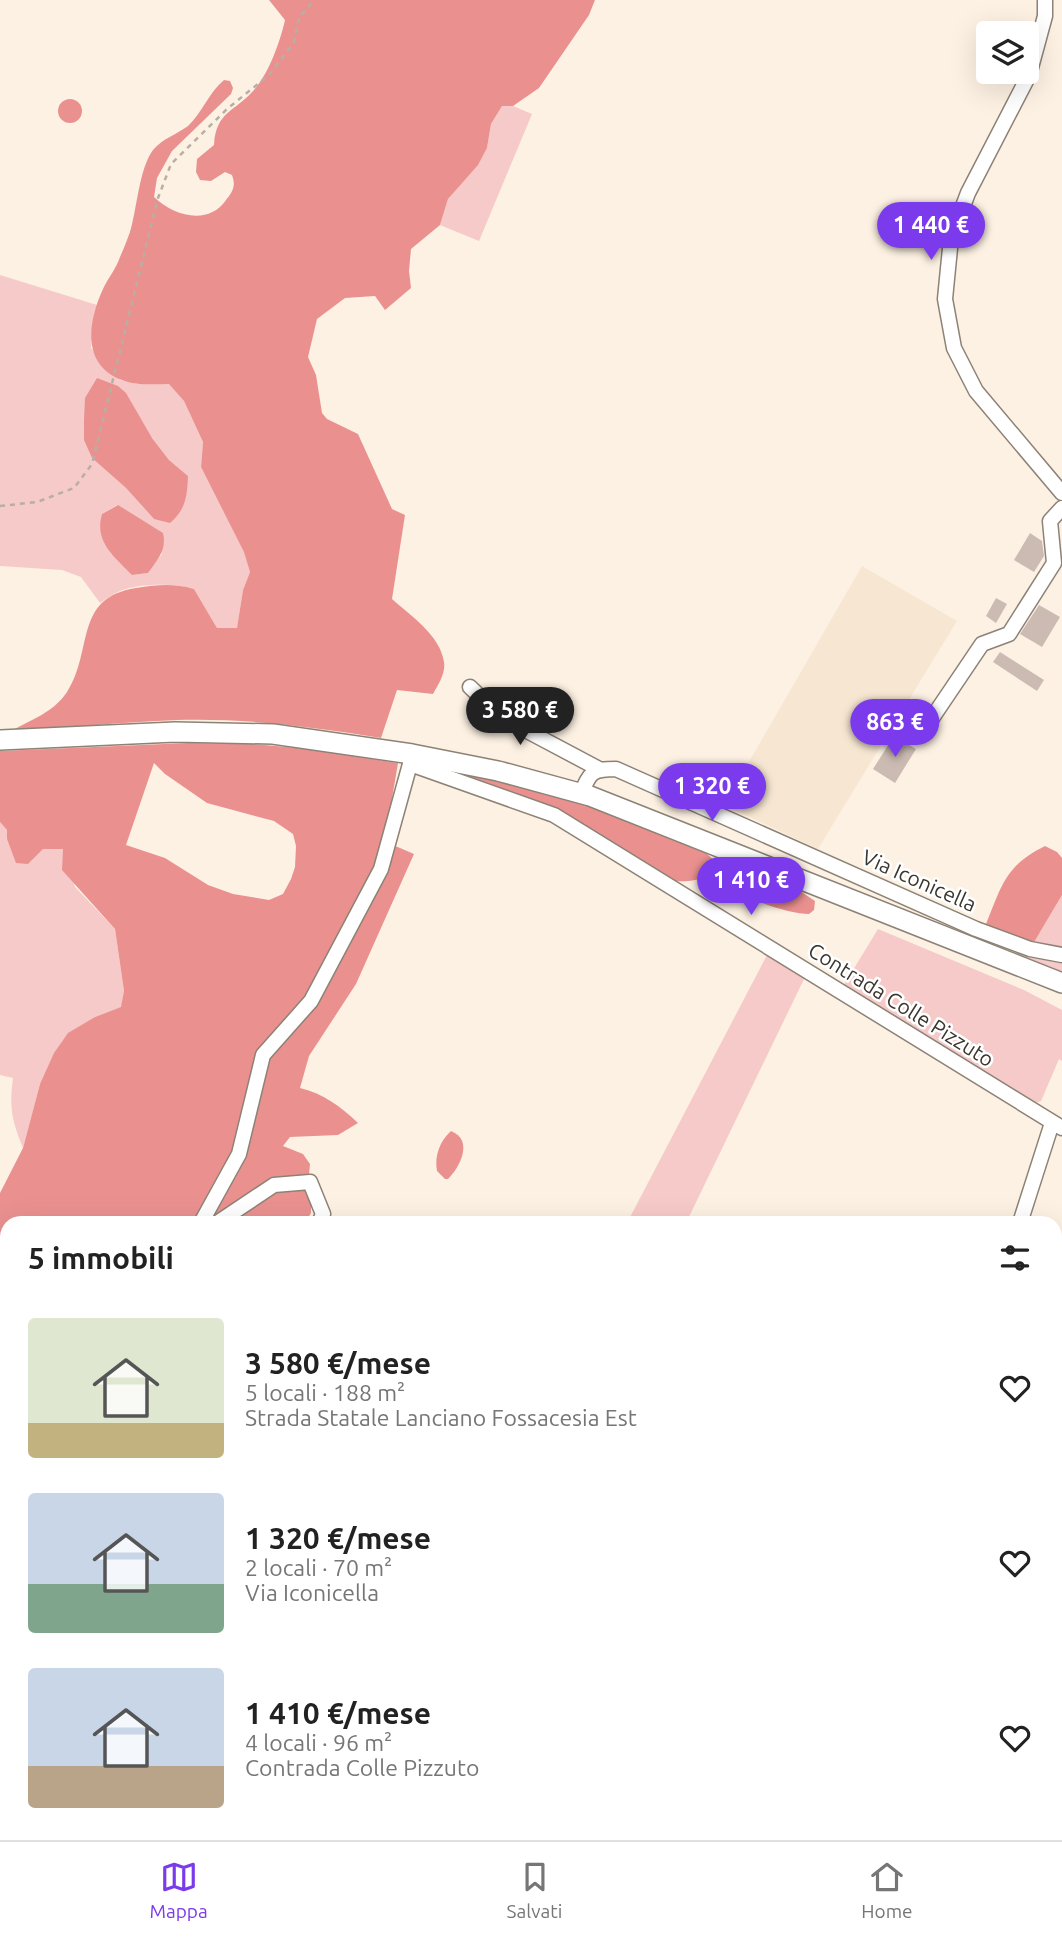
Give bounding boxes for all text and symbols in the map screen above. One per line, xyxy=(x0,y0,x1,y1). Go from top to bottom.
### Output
map controls xyxy=(976,21,1039,84)
button: layers xyxy=(976,21,1039,84)
pin: 1 440 € xyxy=(866,202,996,262)
text: 1 440 € xyxy=(893,212,969,237)
pin: 3 580 € xyxy=(455,688,585,747)
text: 3 580 € xyxy=(482,697,558,722)
pin: 863 € xyxy=(846,700,944,759)
text: 863 € xyxy=(866,709,924,734)
pin: 1 320 € xyxy=(647,764,777,823)
text: 1 320 € xyxy=(674,773,750,798)
street label: Via Iconicella xyxy=(859,844,980,916)
pin: 1 410 € xyxy=(686,858,816,917)
text: 1 410 € xyxy=(713,867,789,892)
street label: Contrada Colle Pizzuto xyxy=(804,937,999,1071)
icon: filters xyxy=(996,1239,1034,1277)
text: 5 immobili xyxy=(28,1241,174,1275)
icon: home xyxy=(84,1346,168,1430)
text: 3 580 €/mese xyxy=(245,1346,431,1380)
icon: heart xyxy=(996,1369,1034,1407)
text: 5 locali · 188 m² xyxy=(245,1380,405,1405)
text: Strada Statale Lanciano Fossacesia Est xyxy=(245,1405,637,1430)
icon: home xyxy=(84,1521,168,1605)
text: 1 320 €/mese xyxy=(245,1521,431,1555)
icon: heart xyxy=(996,1544,1034,1582)
text: 2 locali · 70 m² xyxy=(245,1555,392,1580)
text: Via Iconicella xyxy=(245,1580,379,1605)
icon: home xyxy=(84,1696,168,1780)
text: 1 410 €/mese xyxy=(245,1696,431,1730)
icon: heart xyxy=(996,1719,1034,1757)
text: 4 locali · 96 m² xyxy=(245,1730,392,1755)
text: Contrada Colle Pizzuto xyxy=(245,1755,479,1780)
tab: Mappa xyxy=(149,1858,208,1922)
tab: Salvati xyxy=(507,1858,562,1922)
tab: Home xyxy=(861,1858,913,1922)

